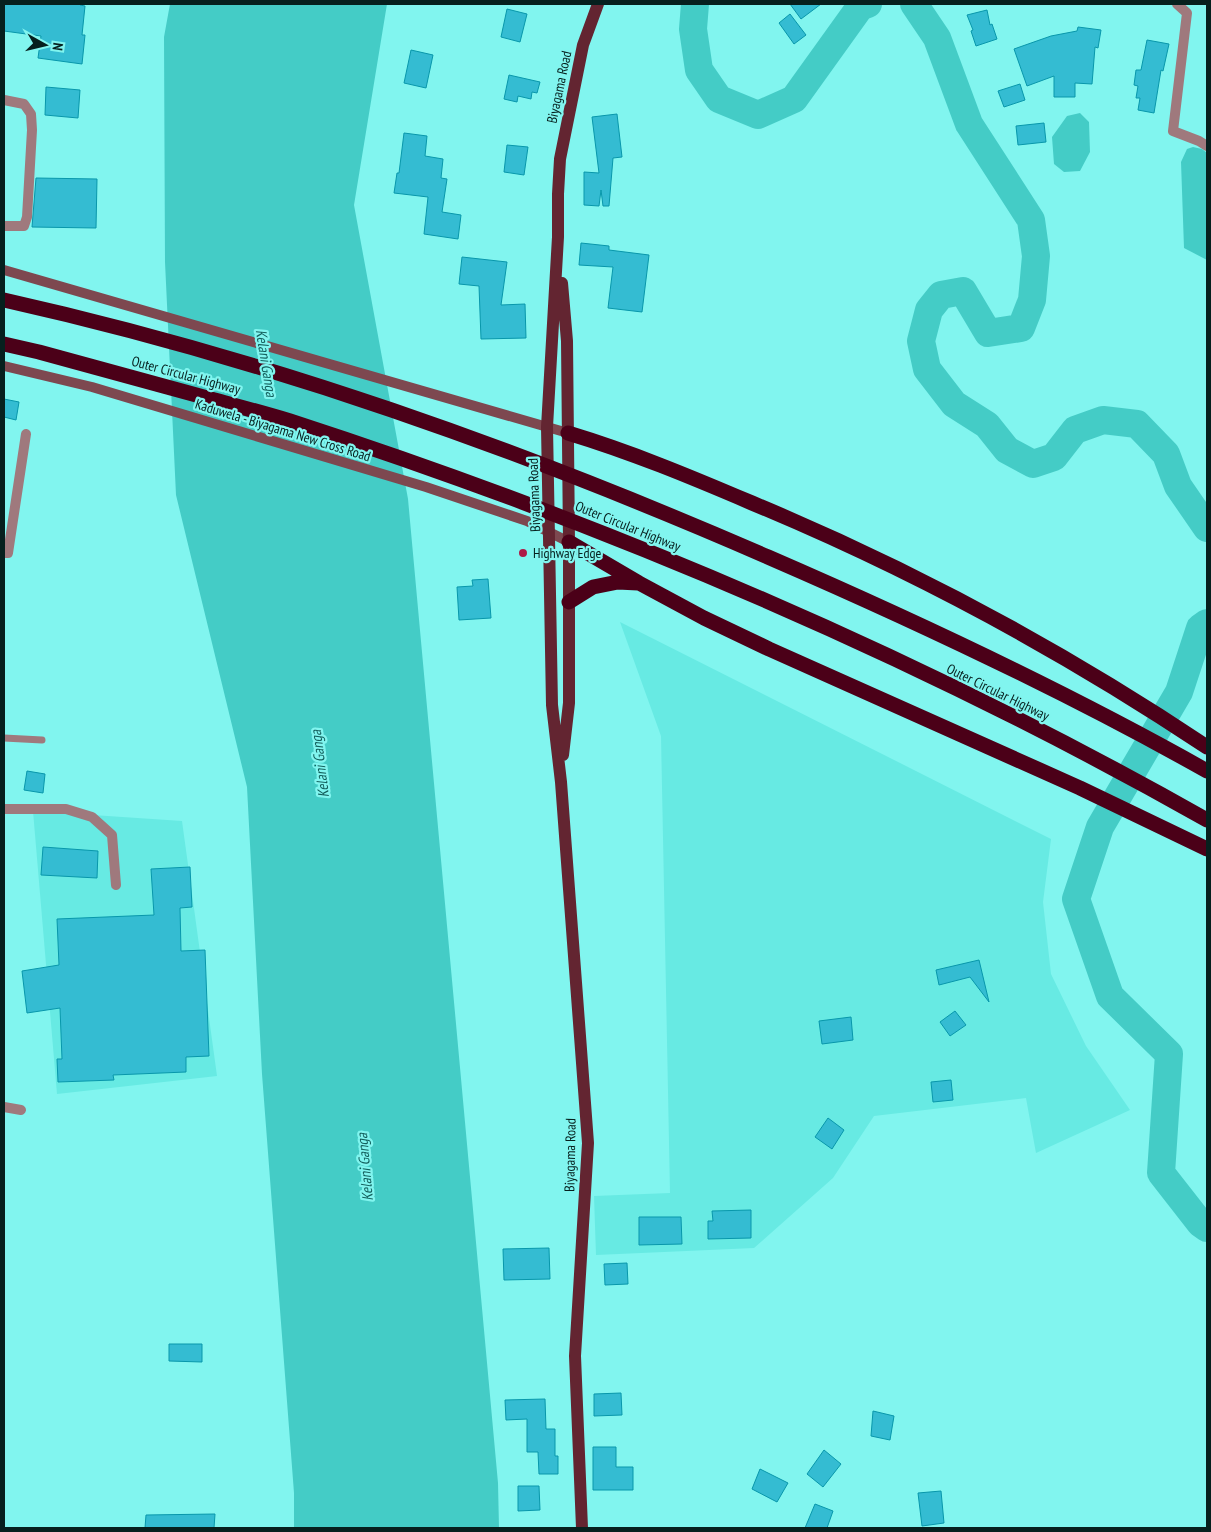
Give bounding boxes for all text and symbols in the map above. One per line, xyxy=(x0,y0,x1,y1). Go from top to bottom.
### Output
north arrow xyxy=(20,20,70,70)
text: N xyxy=(48,42,67,52)
street label: Biyagama Road xyxy=(543,49,575,125)
water label: Kelani Ganga xyxy=(252,328,281,399)
street label: Outer Circular Highway xyxy=(130,352,243,398)
street label: Kaduwela - Biyagama New Cross Road xyxy=(193,395,373,465)
street label: Biyagama Road xyxy=(524,458,544,532)
street label: Outer Circular Highway xyxy=(573,497,684,556)
place label: Highway Edge xyxy=(533,544,602,562)
marker: Highway Edge xyxy=(517,547,529,559)
street label: Outer Circular Highway xyxy=(944,659,1053,725)
water label: Kelani Ganga xyxy=(306,728,333,799)
street label: Biyagama Road xyxy=(560,1118,580,1192)
water label: Kelani Ganga xyxy=(352,1131,377,1202)

